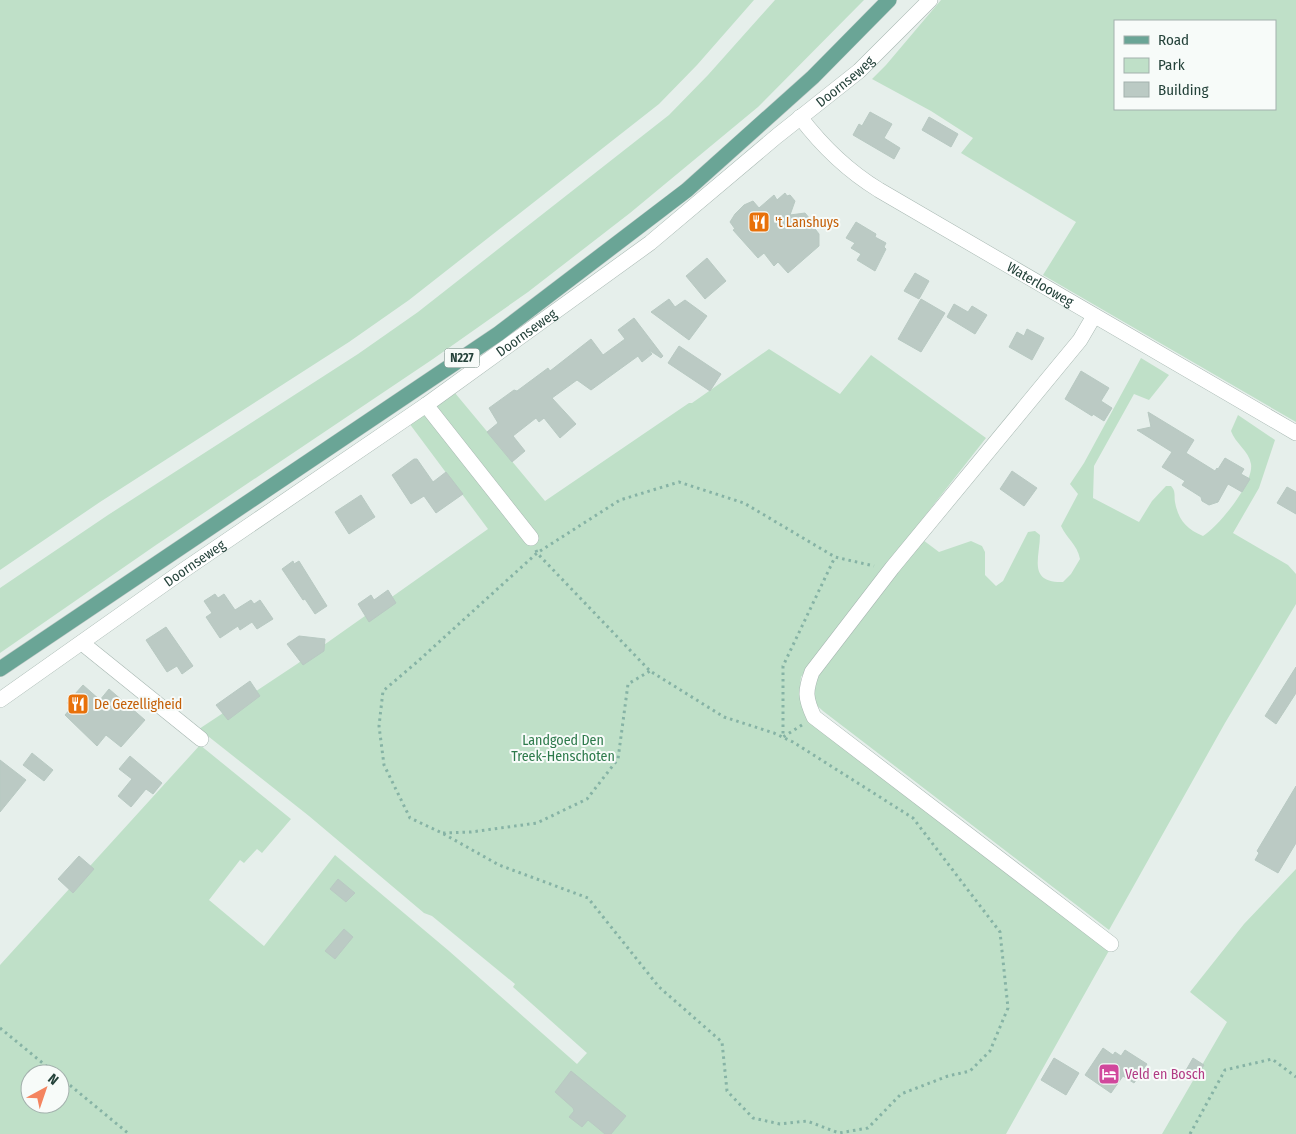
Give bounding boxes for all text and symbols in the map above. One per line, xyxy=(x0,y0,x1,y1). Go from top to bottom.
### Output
legend xyxy=(1114,20,1276,110)
text: Road xyxy=(1158,31,1189,49)
street label: Doornseweg xyxy=(813,52,878,111)
text: Park xyxy=(1158,56,1185,74)
text: Building xyxy=(1158,81,1209,99)
restaurant icon: 't Lanshuys xyxy=(747,210,771,234)
place label: 't Lanshuys xyxy=(775,214,839,231)
street label: Waterlooweg xyxy=(1004,258,1077,311)
street label: Doornseweg xyxy=(493,305,561,360)
road number: N227 xyxy=(444,348,480,368)
street label: Doornseweg xyxy=(161,536,229,590)
restaurant icon: De Gezelligheid xyxy=(66,692,90,716)
place label: De Gezelligheid xyxy=(94,696,182,713)
park label: Landgoed Den Treek-Henschoten xyxy=(511,732,615,765)
hotel icon: Veld en Bosch xyxy=(1097,1062,1121,1086)
north arrow xyxy=(20,1064,70,1114)
place label: Veld en Bosch xyxy=(1125,1066,1205,1083)
text: N xyxy=(44,1070,62,1089)

